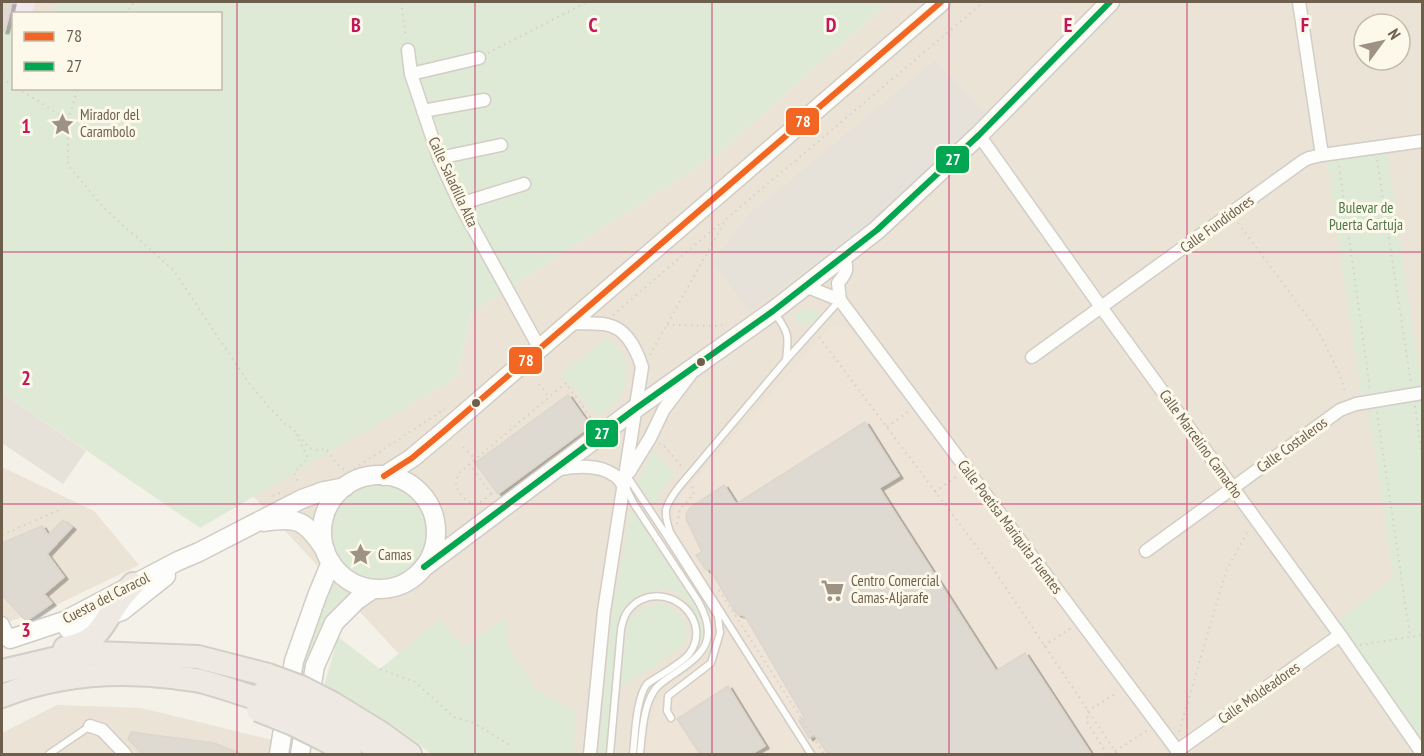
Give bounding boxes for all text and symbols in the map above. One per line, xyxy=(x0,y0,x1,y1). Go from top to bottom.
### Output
legend xyxy=(12,12,222,90)
text: B xyxy=(351,12,361,38)
text: C xyxy=(588,12,598,38)
text: D xyxy=(826,12,837,38)
text: E xyxy=(1064,12,1072,38)
text: F xyxy=(1301,12,1309,38)
north arrow xyxy=(1352,12,1412,72)
text: 78 xyxy=(66,24,82,47)
text: N xyxy=(1384,25,1405,43)
text: 27 xyxy=(66,54,82,77)
place label: Mirador del Carambolo xyxy=(80,105,140,141)
line badge: 78 xyxy=(785,107,820,136)
place icon: Mirador del Carambolo xyxy=(49,111,75,137)
text: 78 xyxy=(795,111,811,131)
text: 1 xyxy=(21,113,31,139)
street label: Calle Saladilla Alta xyxy=(424,134,483,230)
line badge: 27 xyxy=(935,145,970,174)
text: 27 xyxy=(945,149,961,169)
street label: Calle Fundidores xyxy=(1176,191,1257,257)
park label: Bulevar de Puerta Cartuja xyxy=(1329,198,1403,234)
line badge: 78 xyxy=(508,346,543,375)
text: 78 xyxy=(518,350,534,370)
unlabelled marker xyxy=(695,356,707,368)
text: 2 xyxy=(21,365,31,391)
street label: Calle Marcelino Camacho xyxy=(1156,386,1247,502)
unlabelled marker xyxy=(470,397,482,409)
street label: Calle Costaleros xyxy=(1253,413,1331,477)
line badge: 27 xyxy=(585,419,619,448)
text: 27 xyxy=(594,423,610,443)
street label: Calle Poetisa Mariquita Fuentes xyxy=(954,456,1067,597)
place icon: Camas xyxy=(347,542,373,568)
place label: Camas xyxy=(378,545,412,564)
street label: Cuesta del Caracol xyxy=(59,567,153,628)
place label: Centro Comercial Camas-Aljarafe xyxy=(851,571,940,607)
supermarket icon: Centro Comercial Camas-Aljarafe xyxy=(820,577,846,603)
text: 3 xyxy=(21,617,31,643)
street label: Calle Moldeadores xyxy=(1214,657,1303,728)

